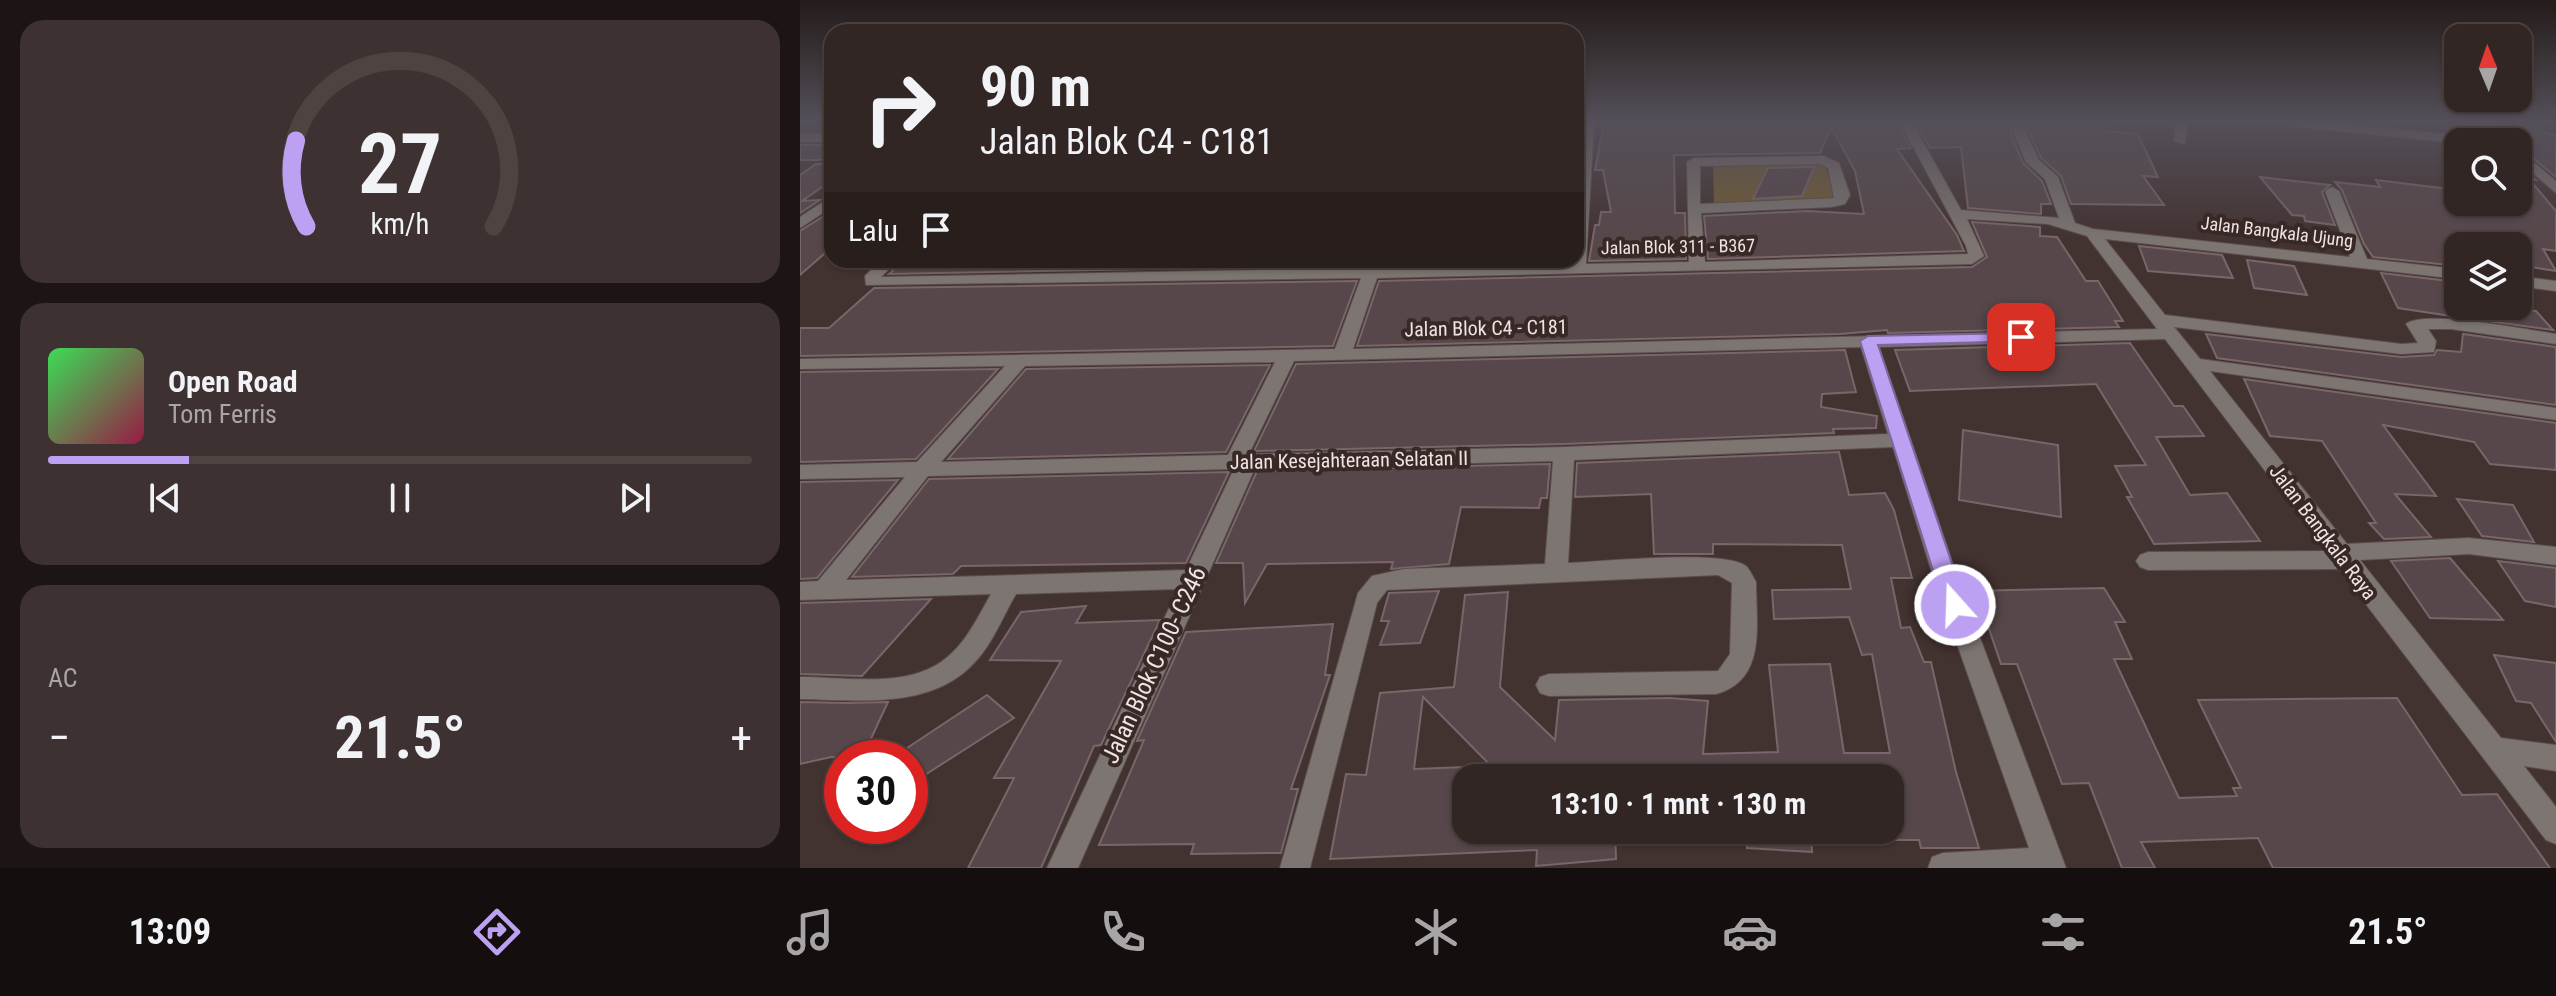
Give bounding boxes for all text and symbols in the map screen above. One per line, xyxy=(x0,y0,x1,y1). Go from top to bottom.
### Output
north arrow xyxy=(2444,24,2532,112)
map controls xyxy=(2444,24,2532,320)
text: 90 m xyxy=(980,54,1091,120)
icon: right xyxy=(848,56,952,160)
text: 27 xyxy=(358,116,442,213)
text: Jalan Blok C4 - C181 xyxy=(980,121,1274,163)
button: search xyxy=(2444,128,2532,216)
text: km/h xyxy=(371,208,429,242)
icon: arrive xyxy=(914,208,958,252)
street label: Jalan Bangkala Ujung xyxy=(2200,212,2354,251)
text: Lalu xyxy=(848,213,898,248)
button: layers xyxy=(2444,232,2532,320)
street label: Jalan Blok 311 - B367 xyxy=(1601,235,1755,258)
pin xyxy=(1987,303,2055,371)
street label: Jalan Blok C4 - C181 xyxy=(1404,315,1568,341)
icon: arrive xyxy=(1999,315,2043,359)
text: Open Road xyxy=(168,364,298,399)
text: Tom Ferris xyxy=(168,399,277,429)
street label: Jalan Kesejahteraan Selatan II xyxy=(1230,446,1468,474)
street label: Jalan Bangkala Raya xyxy=(2264,460,2382,604)
icon: previous xyxy=(143,476,187,520)
icon: pause xyxy=(378,476,422,520)
icon: next xyxy=(613,476,657,520)
street label: Jalan Blok C100- C246 xyxy=(1096,562,1212,768)
position arrow xyxy=(1913,563,1997,647)
text: AC xyxy=(48,663,78,693)
text: 21.5° xyxy=(334,702,466,773)
text: − xyxy=(48,712,70,764)
text: + xyxy=(730,712,752,764)
speed limit sign: 30 xyxy=(824,740,928,844)
text: 13:10 · 1 mnt · 130 m xyxy=(1550,786,1806,821)
icon: directions xyxy=(469,904,525,960)
icon: music xyxy=(782,904,838,960)
icon: phone xyxy=(1095,904,1151,960)
icon: climate xyxy=(1408,904,1464,960)
icon: car xyxy=(1722,904,1778,960)
icon: filters xyxy=(2035,904,2091,960)
text: 13:09 xyxy=(129,911,211,953)
text: 21.5° xyxy=(2348,911,2427,953)

